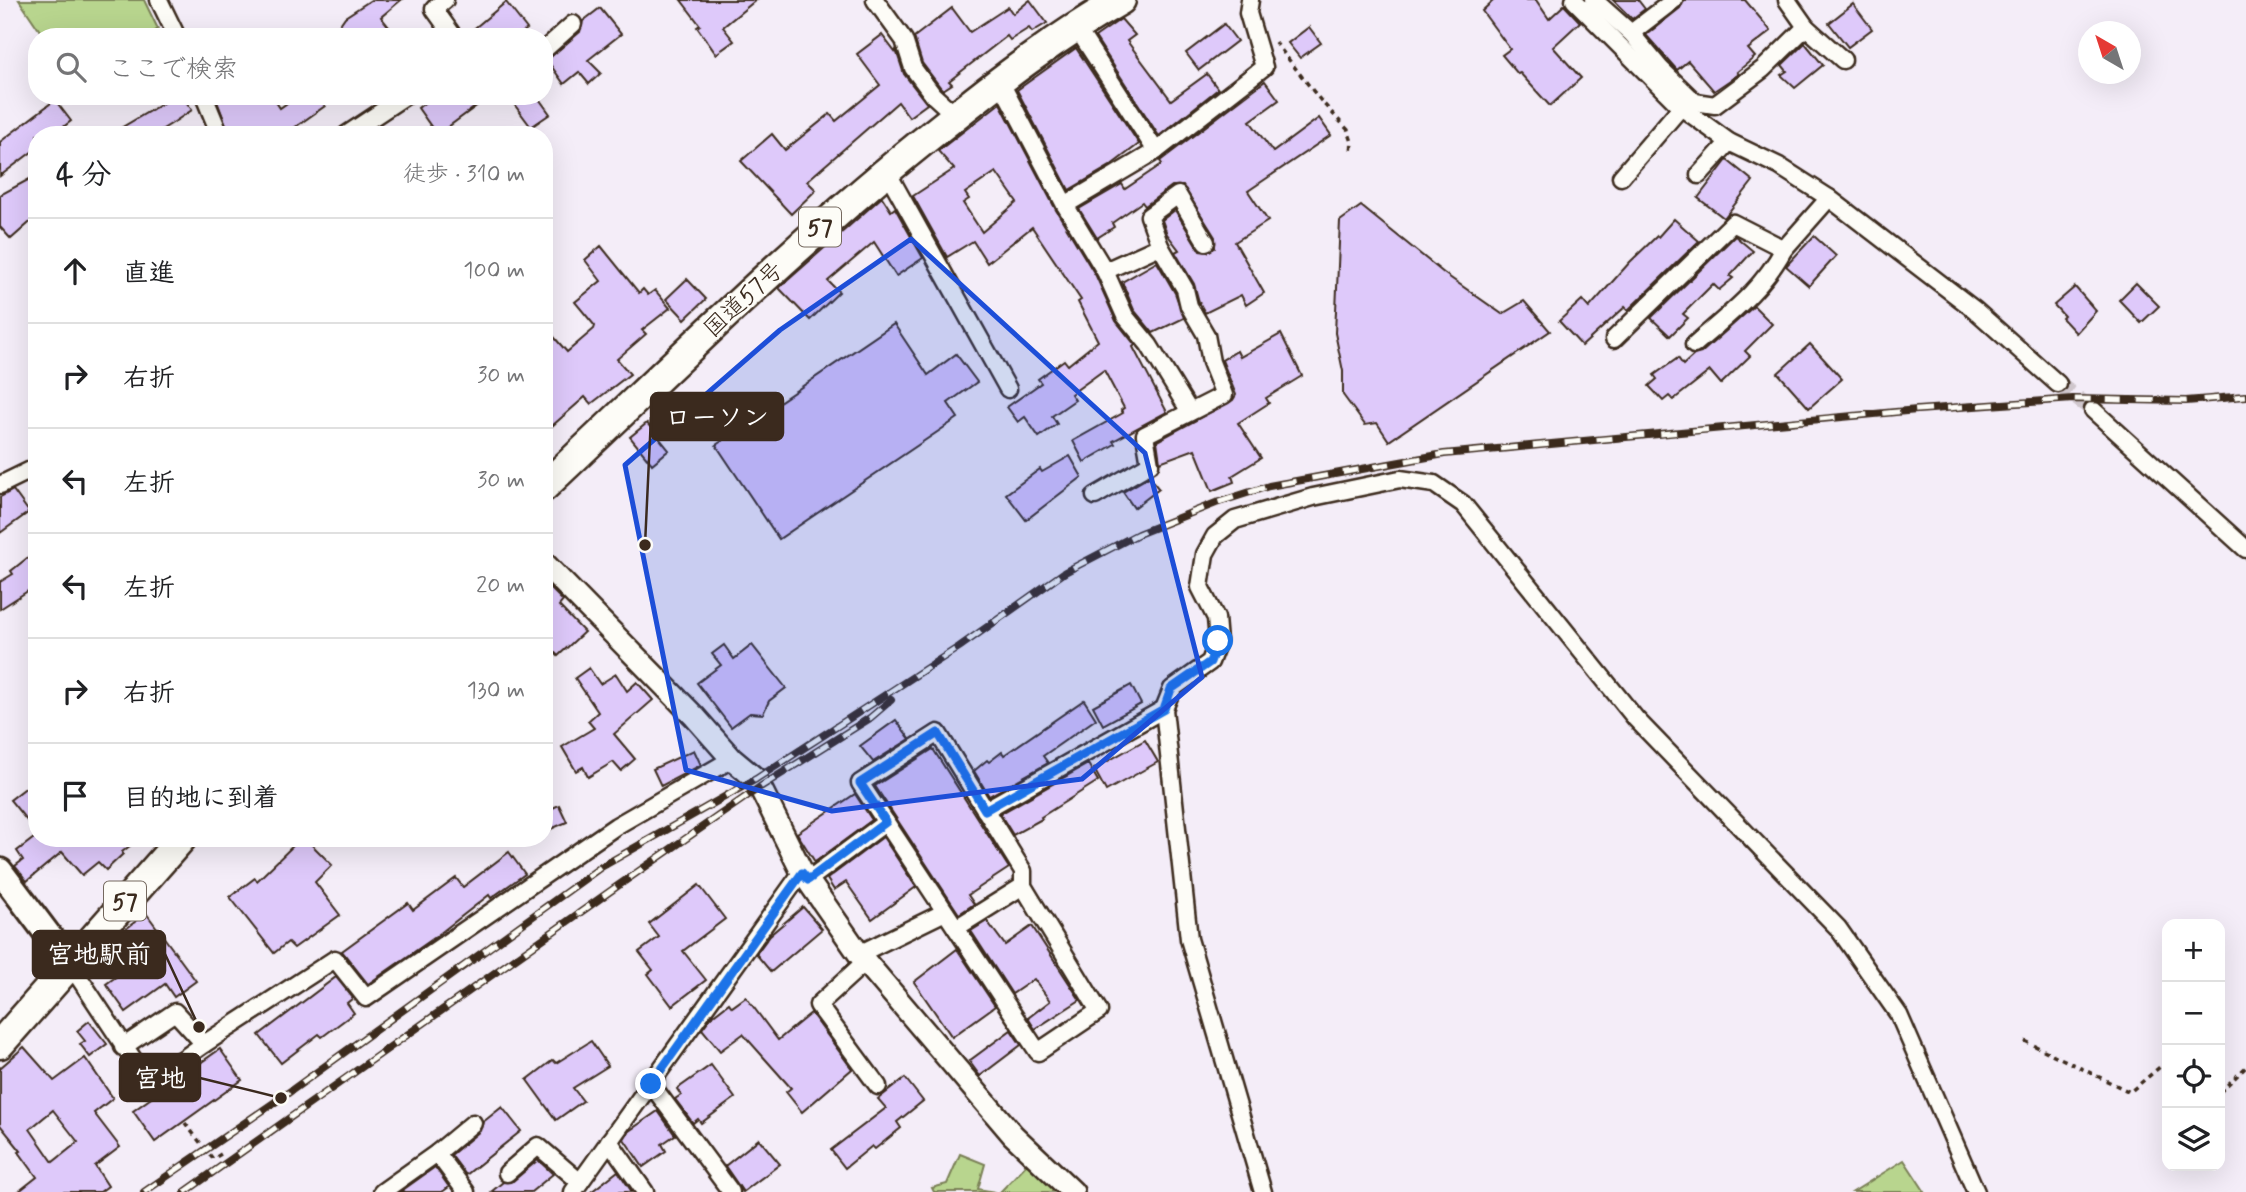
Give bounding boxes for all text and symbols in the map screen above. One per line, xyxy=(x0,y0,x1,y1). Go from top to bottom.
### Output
north arrow xyxy=(2078,21,2141,84)
search box xyxy=(28,28,553,105)
icon: search xyxy=(52,48,90,86)
text: ここで検索 xyxy=(108,53,238,87)
text: 4 分 xyxy=(56,156,112,195)
text: 徒歩 · 310 m xyxy=(403,160,525,190)
road number: 57 xyxy=(799,208,841,246)
icon: ahead xyxy=(56,252,94,290)
street label: 国道57号 xyxy=(697,255,791,345)
text: 100 m xyxy=(463,256,525,286)
text: 直進 xyxy=(123,257,175,291)
icon: right xyxy=(56,357,94,395)
text: 30 m xyxy=(477,361,525,391)
text: 右折 xyxy=(123,362,175,396)
callout: ローソン xyxy=(651,393,783,440)
text: ローソン xyxy=(665,402,769,436)
icon: left xyxy=(56,462,94,500)
text: 30 m xyxy=(477,466,525,496)
text: 左折 xyxy=(123,467,175,501)
icon: left xyxy=(56,567,94,605)
text: 20 m xyxy=(476,571,525,601)
text: 左折 xyxy=(123,572,175,606)
route start xyxy=(1202,625,1233,656)
icon: right xyxy=(56,672,94,710)
text: 130 m xyxy=(467,676,525,706)
text: 右折 xyxy=(123,677,175,711)
icon: arrive xyxy=(56,777,94,815)
text: 目的地に到着 xyxy=(123,782,279,816)
road number: 57 xyxy=(104,882,146,920)
map controls xyxy=(2162,919,2225,1171)
button: + xyxy=(2162,919,2225,982)
callout: 宮地駅前 xyxy=(33,931,165,978)
text: 宮地駅前 xyxy=(47,939,151,973)
button: − xyxy=(2162,982,2225,1045)
button: locate xyxy=(2162,1045,2225,1108)
callout: 宮地 xyxy=(120,1054,200,1101)
text: 宮地 xyxy=(134,1063,186,1097)
route end xyxy=(635,1068,666,1099)
button: layers xyxy=(2162,1108,2225,1171)

